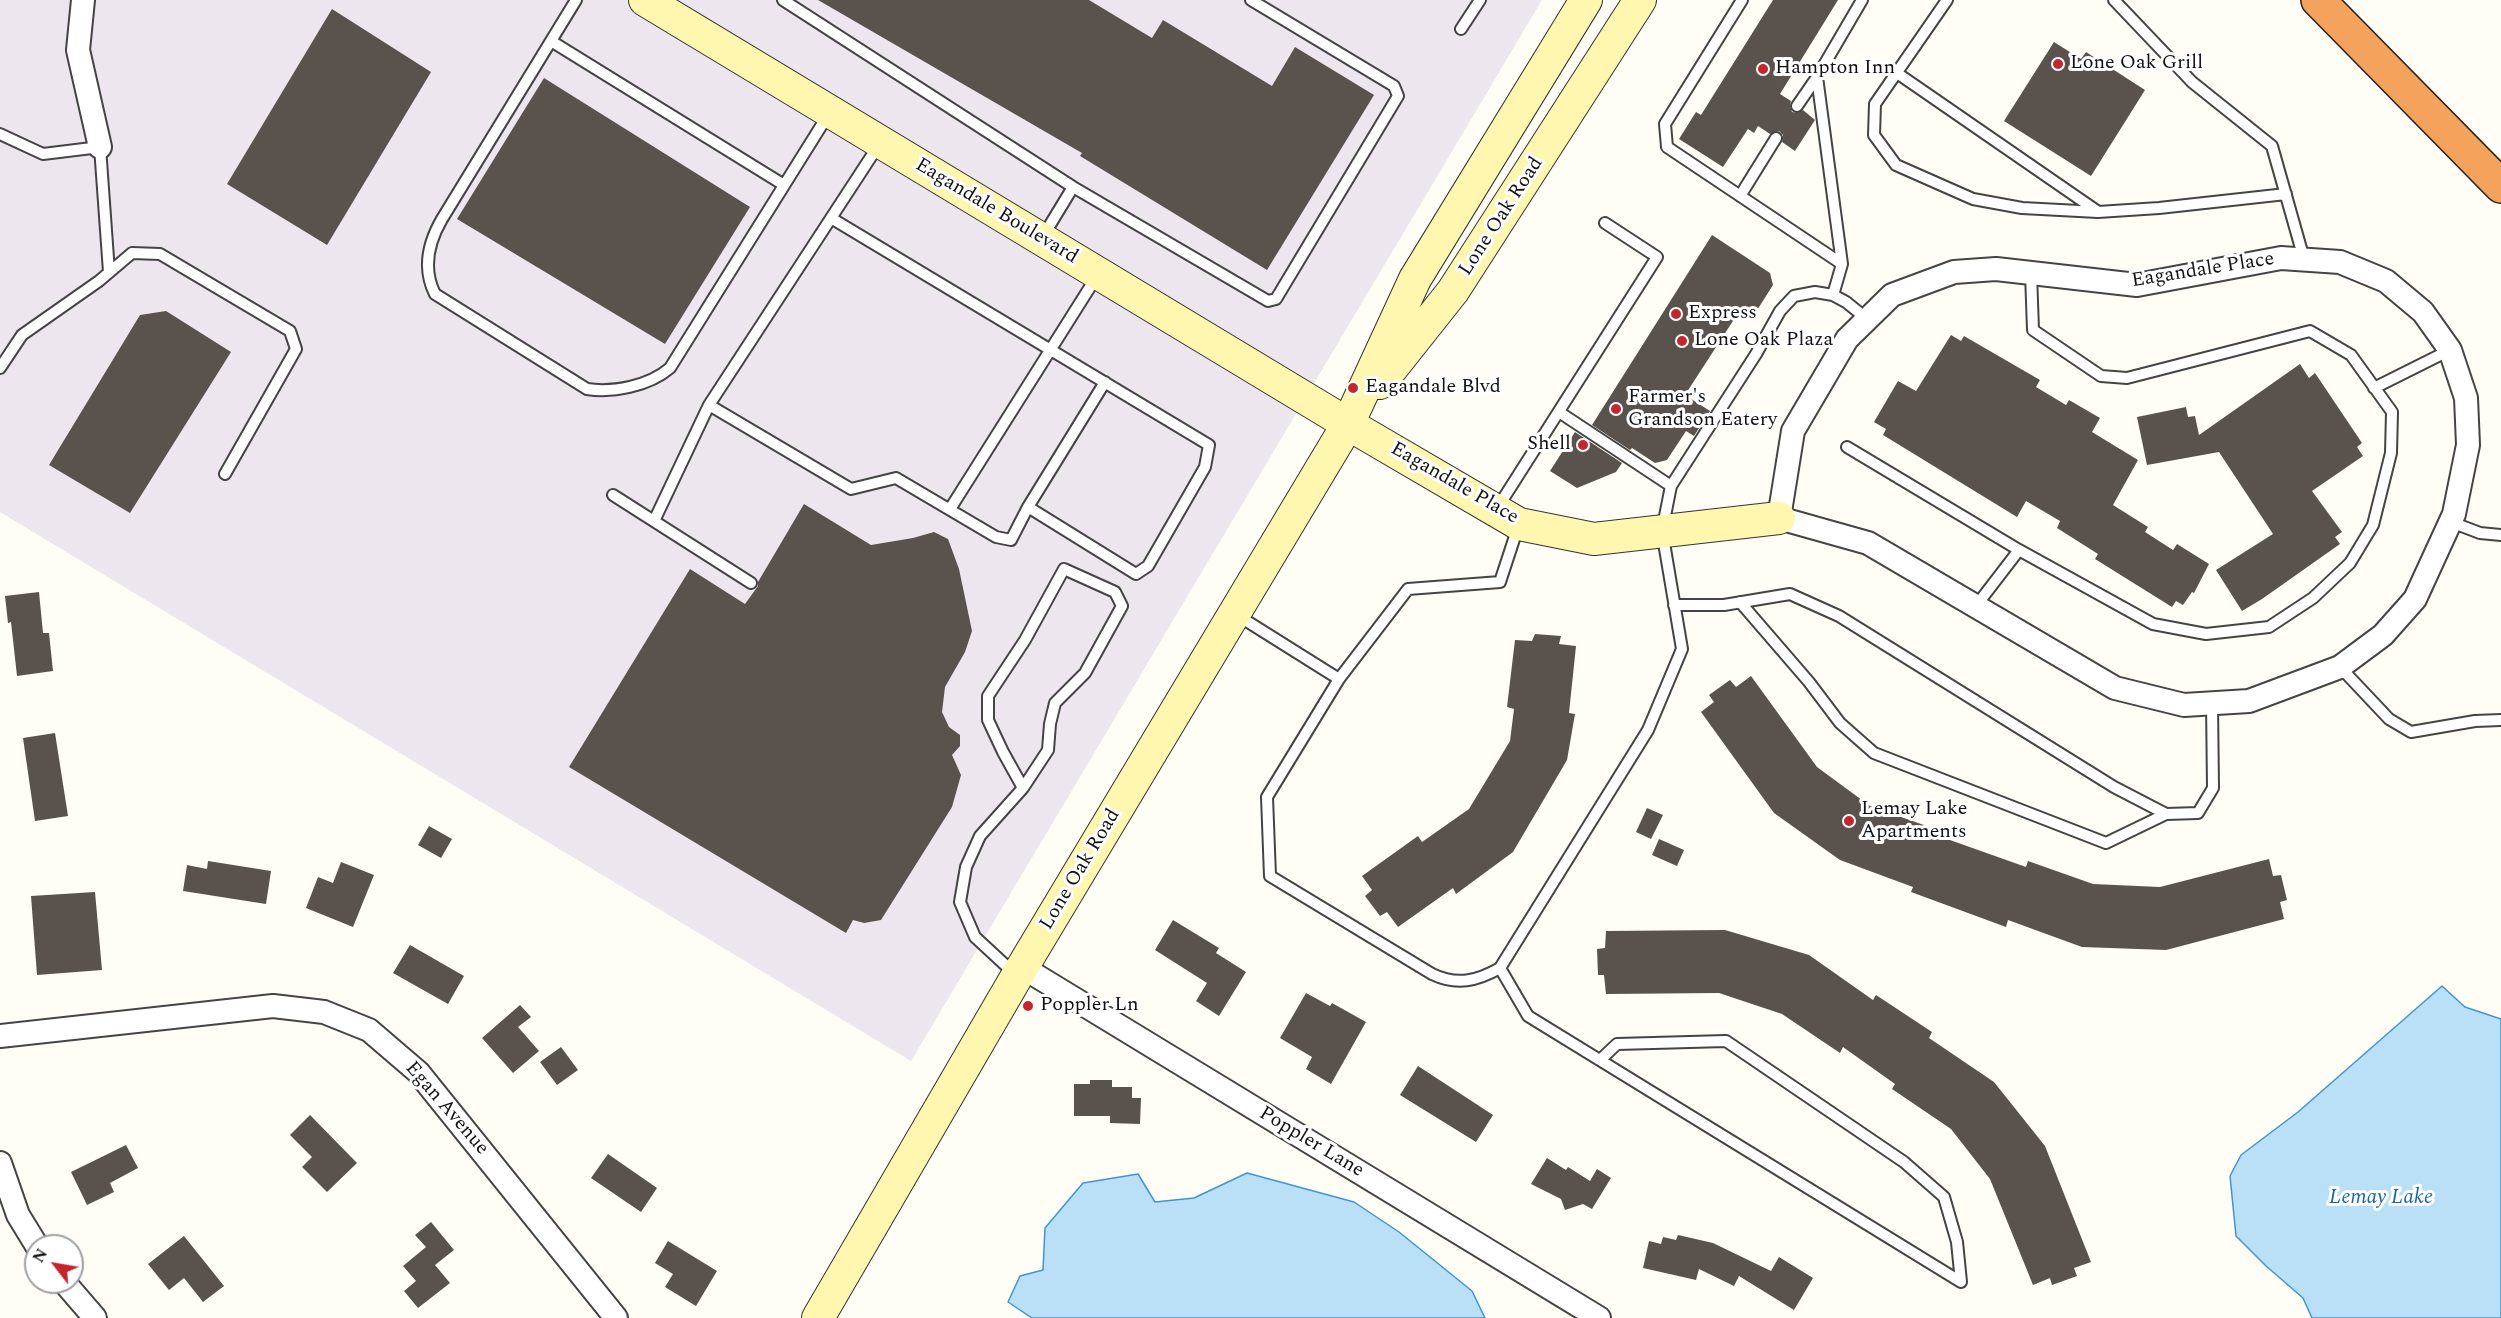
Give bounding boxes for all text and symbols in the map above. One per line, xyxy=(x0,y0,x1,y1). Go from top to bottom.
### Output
place label: Lone Oak Grill xyxy=(2070,52,2203,76)
place label: Hampton Inn xyxy=(1775,57,1895,81)
marker: Lone Oak Grill xyxy=(2051,57,2065,71)
marker: Hampton Inn xyxy=(1756,62,1770,76)
street label: Lone Oak Road xyxy=(1455,153,1549,281)
street label: Eagandale Boulevard xyxy=(910,154,1082,270)
street label: Eagandale Place xyxy=(2130,248,2276,294)
place label: Express xyxy=(1688,302,1757,326)
marker: Express xyxy=(1669,307,1683,321)
place label: Lone Oak Plaza xyxy=(1694,329,1833,353)
marker: Lone Oak Plaza xyxy=(1675,334,1689,348)
place label: Eagandale Blvd xyxy=(1365,376,1501,400)
marker: Eagandale Blvd xyxy=(1346,381,1360,395)
place label: Farmer's Grandson Eatery xyxy=(1628,386,1777,433)
marker: Farmer's Grandson Eatery xyxy=(1609,402,1623,416)
place label: Shell xyxy=(1527,433,1571,457)
street label: Eagandale Place xyxy=(1386,438,1522,530)
marker: Shell xyxy=(1576,438,1590,452)
place label: Lemay Lake Apartments xyxy=(1861,798,1967,845)
street label: Lone Oak Road xyxy=(1035,805,1127,935)
marker: Lemay Lake Apartments xyxy=(1842,814,1856,828)
place label: Poppler Ln xyxy=(1040,994,1139,1018)
marker: Poppler Ln xyxy=(1021,999,1035,1013)
street label: Egan Avenue xyxy=(399,1057,493,1161)
street label: Poppler Lane xyxy=(1254,1102,1368,1184)
water label: Lemay Lake xyxy=(2329,1186,2433,1212)
north arrow xyxy=(24,1234,84,1294)
text: N xyxy=(27,1244,54,1268)

